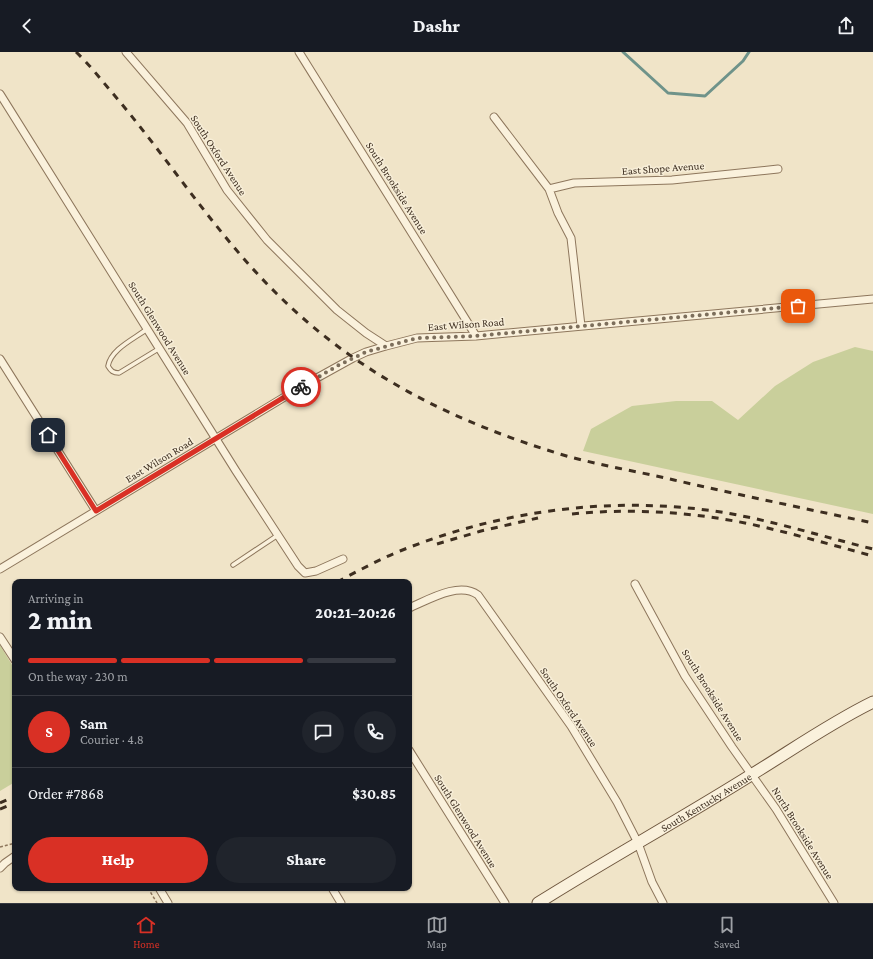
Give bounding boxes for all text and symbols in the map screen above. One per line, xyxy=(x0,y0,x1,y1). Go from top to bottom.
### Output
icon: back xyxy=(16,15,38,37)
icon: share xyxy=(835,15,857,37)
text: Dashr xyxy=(413,16,460,36)
street label: South Oxford Avenue xyxy=(189,113,249,197)
street label: South Brookside Avenue xyxy=(364,140,430,236)
street label: East Shope Avenue xyxy=(621,159,705,178)
street label: South Glenwood Avenue xyxy=(126,279,194,377)
pin xyxy=(781,289,815,323)
icon: bag xyxy=(787,295,809,317)
street label: East Wilson Road xyxy=(427,315,505,333)
courier xyxy=(281,367,321,407)
icon: bike xyxy=(290,376,312,398)
pin xyxy=(31,418,65,452)
icon: home xyxy=(37,424,59,446)
street label: East Wilson Road xyxy=(123,435,195,485)
text: Arriving in xyxy=(28,591,84,606)
text: 20:21–20:26 xyxy=(315,605,396,621)
text: 2 min xyxy=(28,606,92,635)
street label: South Brookside Avenue xyxy=(680,647,746,743)
street label: South Oxford Avenue xyxy=(538,665,600,749)
text: On the way · 230 m xyxy=(28,669,128,684)
button: chat xyxy=(302,711,344,753)
button: phone xyxy=(354,711,396,753)
text: Sam xyxy=(80,716,108,732)
text: S xyxy=(45,724,53,740)
text: Courier · 4.8 xyxy=(80,732,144,747)
street label: South Kentucky Avenue xyxy=(659,770,754,834)
street label: South Glenwood Avenue xyxy=(432,772,500,870)
street label: North Brookside Avenue xyxy=(770,785,836,881)
text: Order #7868 xyxy=(28,786,104,802)
text: $30.85 xyxy=(352,786,396,802)
button: Help xyxy=(28,837,208,883)
button: Share xyxy=(216,837,396,883)
tab: Home xyxy=(133,914,160,950)
tab: Map xyxy=(426,914,448,950)
tab: Saved xyxy=(714,914,740,950)

